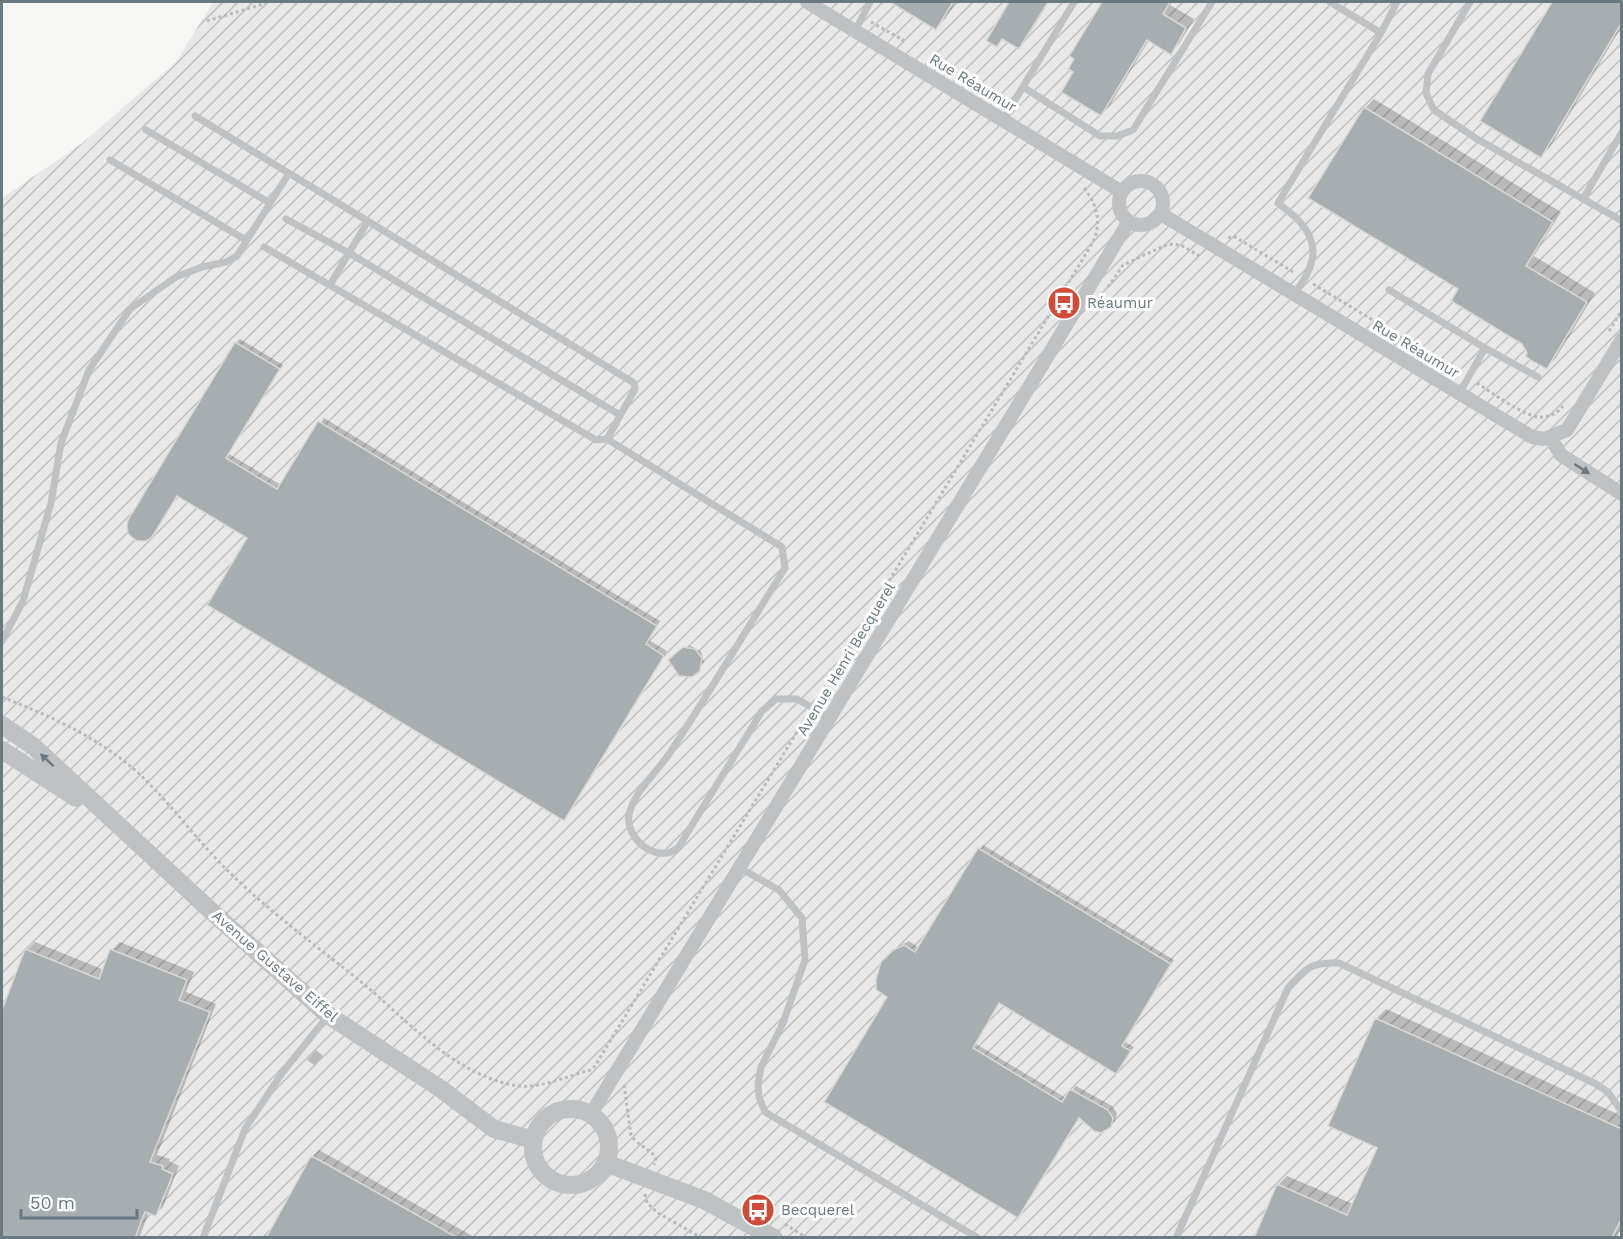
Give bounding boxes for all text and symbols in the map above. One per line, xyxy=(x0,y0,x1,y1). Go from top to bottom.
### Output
street label: Rue Réaumur xyxy=(926,50,1020,116)
bus stop icon: Réaumur xyxy=(1046,285,1082,321)
place label: Réaumur xyxy=(1087,294,1153,312)
street label: Rue Réaumur xyxy=(1369,316,1463,382)
one-way arrow xyxy=(1574,463,1590,474)
street label: Avenue Henri Becquerel xyxy=(793,579,899,739)
one-way arrow xyxy=(40,753,55,767)
street label: Avenue Gustave Eiffel xyxy=(208,907,342,1026)
scale bar xyxy=(21,1182,136,1220)
text: 50 m xyxy=(30,1192,75,1213)
bus stop icon: Becquerel xyxy=(740,1192,776,1228)
place label: Becquerel xyxy=(781,1201,855,1219)

